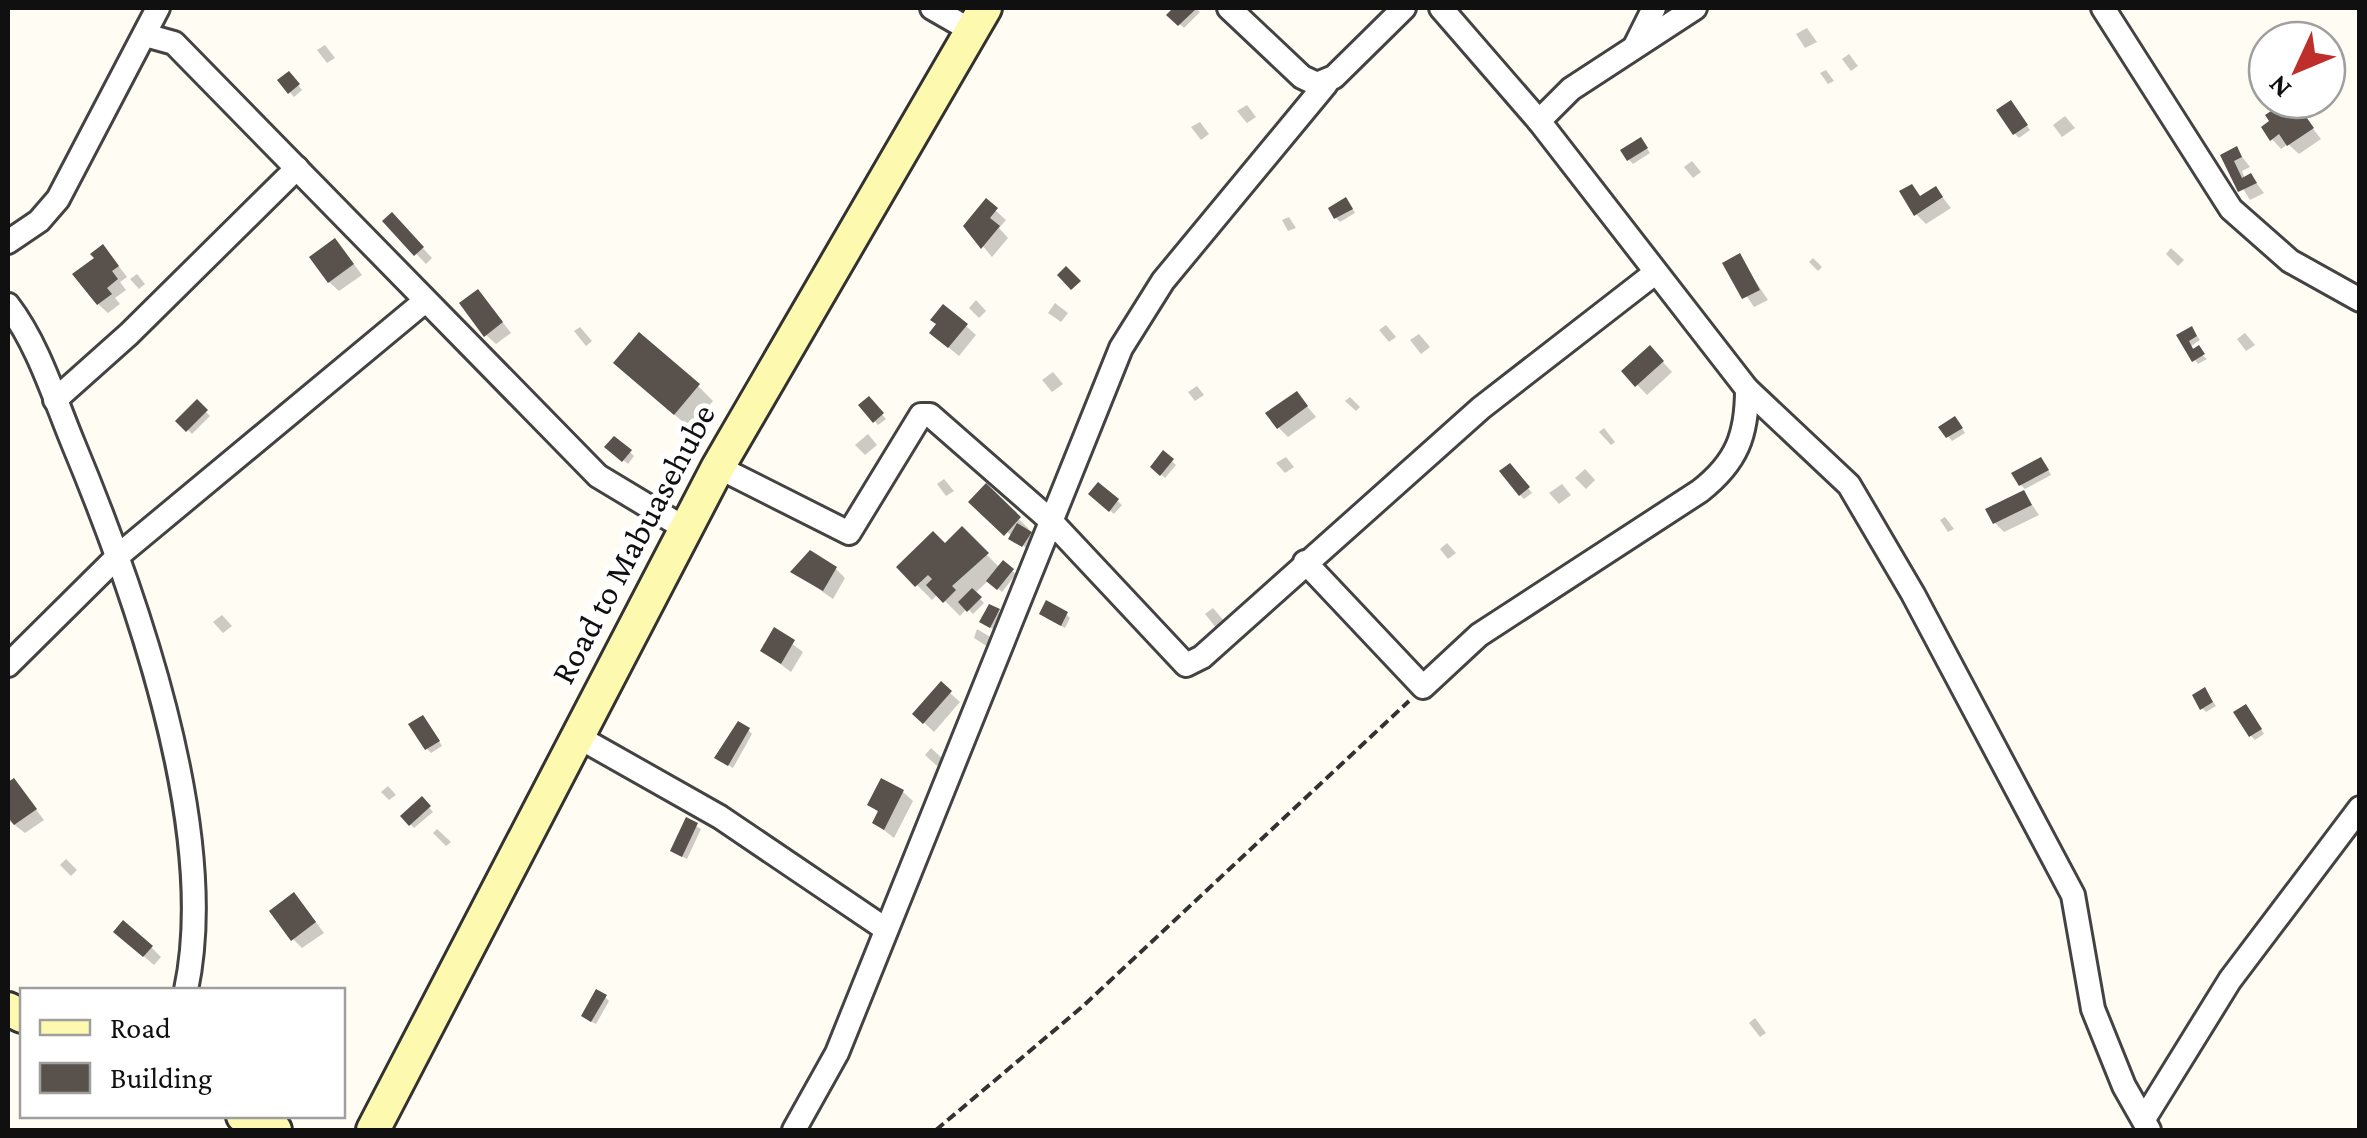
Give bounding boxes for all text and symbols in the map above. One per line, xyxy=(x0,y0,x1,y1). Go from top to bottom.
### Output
north arrow xyxy=(2247,20,2347,120)
text: N xyxy=(2262,69,2297,105)
street label: Road to Mabuasehube xyxy=(543,398,723,690)
legend xyxy=(20,988,345,1118)
text: Road xyxy=(110,1011,171,1044)
text: Building xyxy=(110,1061,212,1095)

